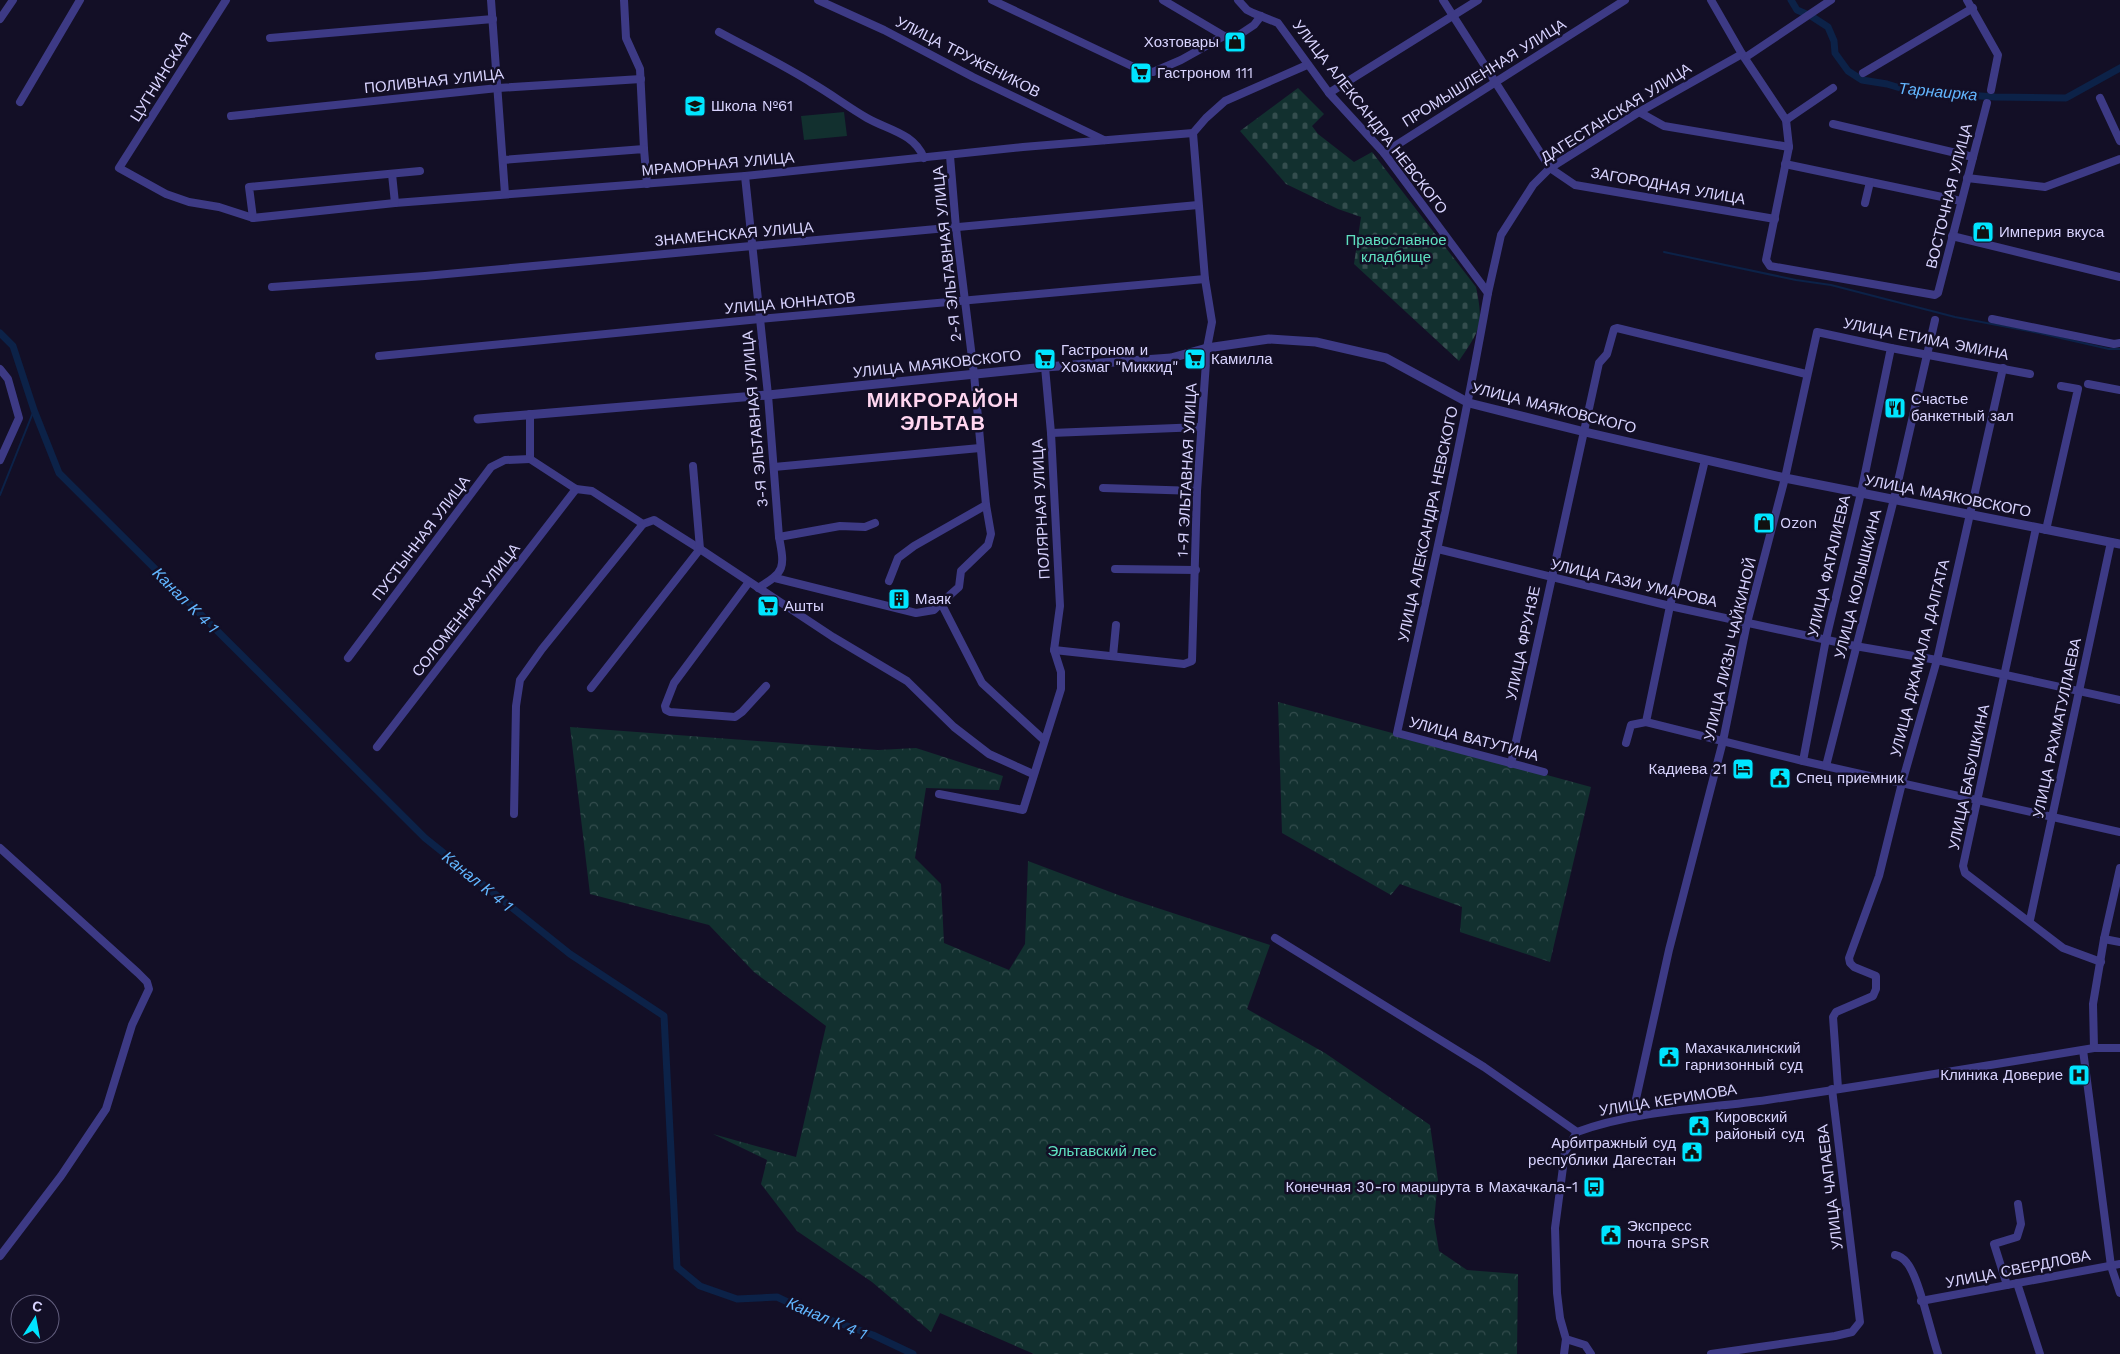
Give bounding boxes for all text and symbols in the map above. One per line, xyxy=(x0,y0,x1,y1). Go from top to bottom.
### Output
street label: УЛИЦА ТРУЖЕНИКОВ xyxy=(893,13,1043,101)
street label: ПРОМЫШЛЕННАЯ УЛИЦА xyxy=(1399,15,1569,131)
street label: УЛИЦА АЛЕКСАНДРА НЕВСКОГО xyxy=(1289,17,1451,217)
street label: ЦУГНИНСКАЯ xyxy=(126,29,196,125)
shop icon: Хозтовары xyxy=(1223,30,1247,54)
place label: Хозтовары xyxy=(1144,33,1219,51)
street label: ДАГЕСТАНСКАЯ УЛИЦА xyxy=(1537,59,1695,167)
supermarket icon: Гастроном 111 xyxy=(1129,61,1153,85)
place label: Гастроном 111 xyxy=(1157,64,1253,82)
street label: ПОЛИВНАЯ УЛИЦА xyxy=(363,65,505,97)
water label: Тарнаирка xyxy=(1898,79,1978,104)
school or university icon: Школа №61 xyxy=(683,94,707,118)
place label: Школа №61 xyxy=(711,97,793,115)
street label: ВОСТОЧНАЯ УЛИЦА xyxy=(1922,122,1976,270)
street label: МРАМОРНАЯ УЛИЦА xyxy=(641,148,795,180)
street label: ЗАГОРОДНАЯ УЛИЦА xyxy=(1589,164,1747,208)
street label: 2-Я ЭЛЬТАВНАЯ УЛИЦА xyxy=(929,165,965,343)
street label: ЗНАМЕНСКАЯ УЛИЦА xyxy=(654,218,814,250)
shop icon: Империя вкуса xyxy=(1971,220,1995,244)
place label: Империя вкуса xyxy=(1999,223,2105,241)
park label: Православное кладбище xyxy=(1345,231,1447,266)
street label: УЛИЦА ЮННАТОВ xyxy=(724,288,856,318)
street label: УЛИЦА ЕТИМА ЭМИНА xyxy=(1842,314,2010,364)
street label: 3-Я ЭЛЬТАВНАЯ УЛИЦА xyxy=(738,330,772,508)
place label: Гастроном и Хозмаг "Миккид" xyxy=(1061,341,1178,376)
street label: УЛИЦА МАЯКОВСКОГО xyxy=(852,346,1022,382)
supermarket icon: Гастроном и Хозмаг "Миккид" xyxy=(1033,347,1057,371)
supermarket icon: Камилла xyxy=(1183,347,1207,371)
place label: Камилла xyxy=(1211,350,1273,368)
street label: УЛИЦА МАЯКОВСКОГО xyxy=(1470,379,1638,437)
street label: 1-Я ЭЛЬТАВНАЯ УЛИЦА xyxy=(1173,383,1201,557)
district label: МИКРОРАЙОН ЭЛЬТАВ xyxy=(867,388,1019,435)
place label: Счастье банкетный зал xyxy=(1911,390,2014,425)
restaurant icon: Счастье банкетный зал xyxy=(1883,396,1907,420)
street label: УЛИЦА АЛЕКСАНДРА НЕВСКОГО xyxy=(1394,404,1462,644)
street label: ПОЛЯРНАЯ УЛИЦА xyxy=(1028,438,1054,580)
street label: УЛИЦА МАЯКОВСКОГО xyxy=(1863,471,2033,521)
street label: ПУСТЫННАЯ УЛИЦА xyxy=(368,472,474,604)
street label: УЛИЦА ФАТАЛИЕВА xyxy=(1804,493,1854,639)
street label: УЛИЦА КОЛЫШКИНА xyxy=(1831,508,1885,660)
shop icon: Ozon xyxy=(1752,511,1776,535)
place label: Ozon xyxy=(1780,514,1817,532)
street label: СОЛОМЕННАЯ УЛИЦА xyxy=(408,540,524,680)
street label: УЛИЦА ГАЗИ УМАРОВА xyxy=(1549,555,1719,611)
street label: УЛИЦА ЛИЗЫ ЧАЙКИНОЙ xyxy=(1700,556,1760,742)
street label: УЛИЦА ДЖАМАЛА ДАЛГАТА xyxy=(1887,558,1953,758)
water label: Канал К 4 1 xyxy=(149,563,223,637)
street label: УЛИЦА ФРУНЗЕ xyxy=(1502,584,1544,702)
building icon: Маяк xyxy=(887,587,911,611)
place label: Маяк xyxy=(915,590,951,608)
supermarket icon: Ашты xyxy=(756,594,780,618)
place label: Ашты xyxy=(784,597,824,615)
street label: УЛИЦА РАХМАТУЛЛАЕВА xyxy=(2029,636,2085,820)
street label: УЛИЦА БАБУШКИНА xyxy=(1945,702,1993,852)
street label: УЛИЦА ВАТУТИНА xyxy=(1407,713,1541,765)
hotel icon: Кадиева 21 xyxy=(1731,757,1755,781)
place label: Кадиева 21 xyxy=(1649,760,1727,778)
public building icon: Спец приемник xyxy=(1768,766,1792,790)
place label: Спец приемник xyxy=(1796,769,1904,787)
water label: Канал К 4 1 xyxy=(439,847,517,916)
place label: Махачкалинский гарнизонный суд xyxy=(1685,1039,1803,1074)
public building icon: Махачкалинский гарнизонный суд xyxy=(1657,1045,1681,1069)
hospital icon: Клиника Доверие xyxy=(2067,1063,2091,1087)
place label: Клиника Доверие xyxy=(1940,1066,2063,1084)
street label: УЛИЦА КЕРИМОВА xyxy=(1598,1080,1738,1120)
place label: Кировский районый суд xyxy=(1715,1108,1804,1143)
public building icon: Кировский районый суд xyxy=(1687,1114,1711,1138)
street label: УЛИЦА ЧАПАЕВА xyxy=(1813,1123,1847,1251)
place label: Арбитражный суд республики Дагестан xyxy=(1528,1134,1676,1169)
public building icon: Арбитражный суд республики Дагестан xyxy=(1680,1140,1704,1164)
park label: Эльтавский лес xyxy=(1047,1142,1157,1160)
bus stop icon: Конечная 30-го маршрута в Махачкала-1 xyxy=(1582,1175,1606,1199)
place label: Конечная 30-го маршрута в Махачкала-1 xyxy=(1285,1178,1578,1196)
place label: Экспресс почта SPSR xyxy=(1627,1217,1709,1252)
public building icon: Экспресс почта SPSR xyxy=(1599,1223,1623,1247)
street label: УЛИЦА СВЕРДЛОВА xyxy=(1944,1246,2092,1292)
water label: Канал К 4 1 xyxy=(784,1293,870,1344)
north arrow xyxy=(10,1294,60,1344)
text: С xyxy=(31,1297,44,1315)

